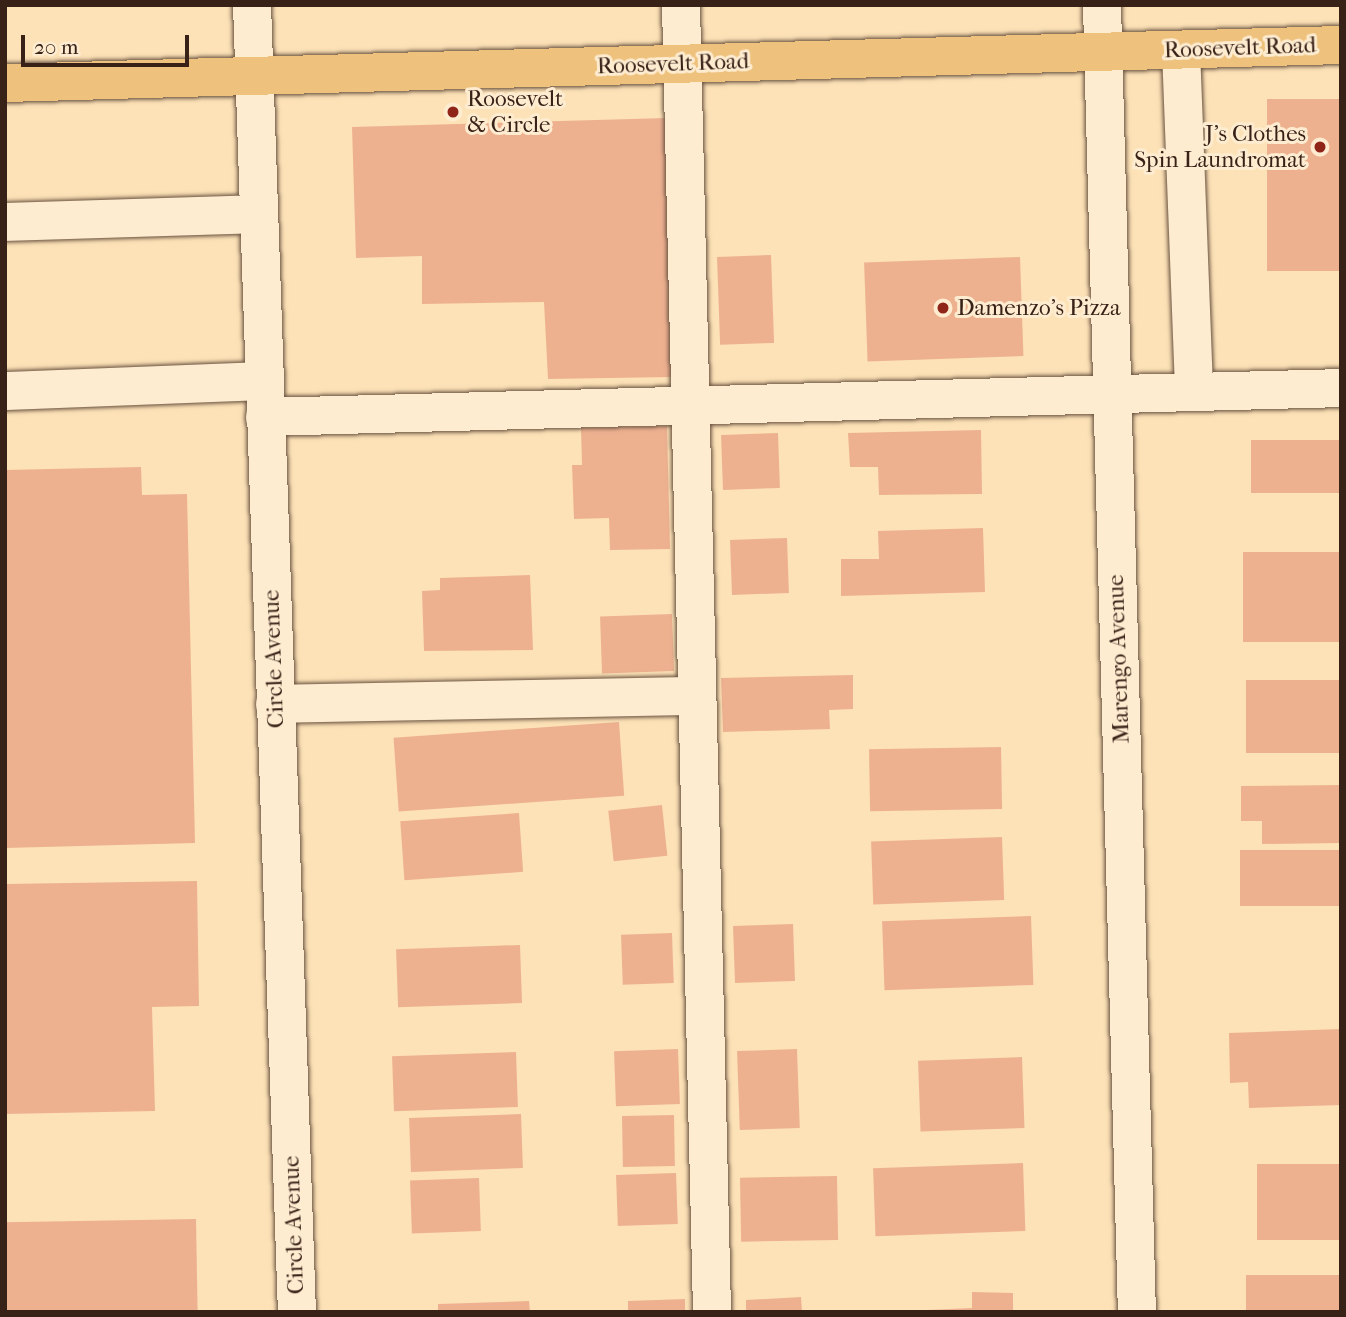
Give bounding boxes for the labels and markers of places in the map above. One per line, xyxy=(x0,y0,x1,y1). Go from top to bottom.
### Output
place label: Roosevelt & Circle xyxy=(467,85,563,139)
marker: Roosevelt & Circle xyxy=(445,104,461,120)
place label: J's Clothes Spin Laundromat xyxy=(1134,120,1306,174)
marker: J's Clothes Spin Laundromat xyxy=(1312,139,1328,155)
place label: Damenzo's Pizza xyxy=(957,294,1121,322)
marker: Damenzo's Pizza xyxy=(935,300,951,316)

